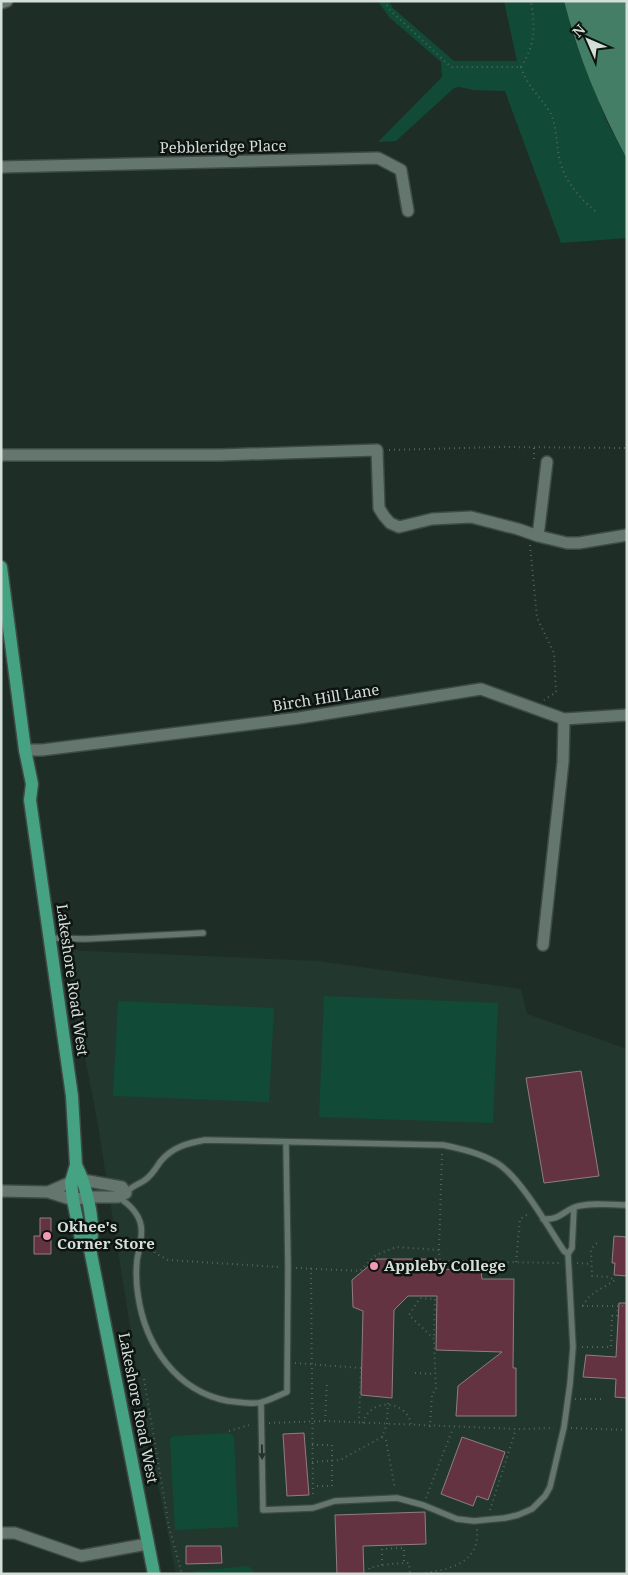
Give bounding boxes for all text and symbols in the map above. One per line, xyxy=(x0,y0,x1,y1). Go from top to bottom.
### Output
north arrow xyxy=(563,15,613,65)
text: N xyxy=(568,20,589,41)
street label: Pebbleridge Place xyxy=(159,135,287,157)
street label: Birch Hill Lane xyxy=(271,679,381,715)
street label: Lakeshore Road West xyxy=(52,903,94,1057)
place label: Okhee's Corner Store xyxy=(57,1216,155,1253)
marker: Okhee's Corner Store xyxy=(41,1230,53,1242)
place label: Appleby College xyxy=(384,1255,506,1275)
marker: Appleby College xyxy=(368,1260,380,1272)
street label: Lakeshore Road West xyxy=(115,1331,163,1485)
one-way arrow xyxy=(258,1444,266,1460)

